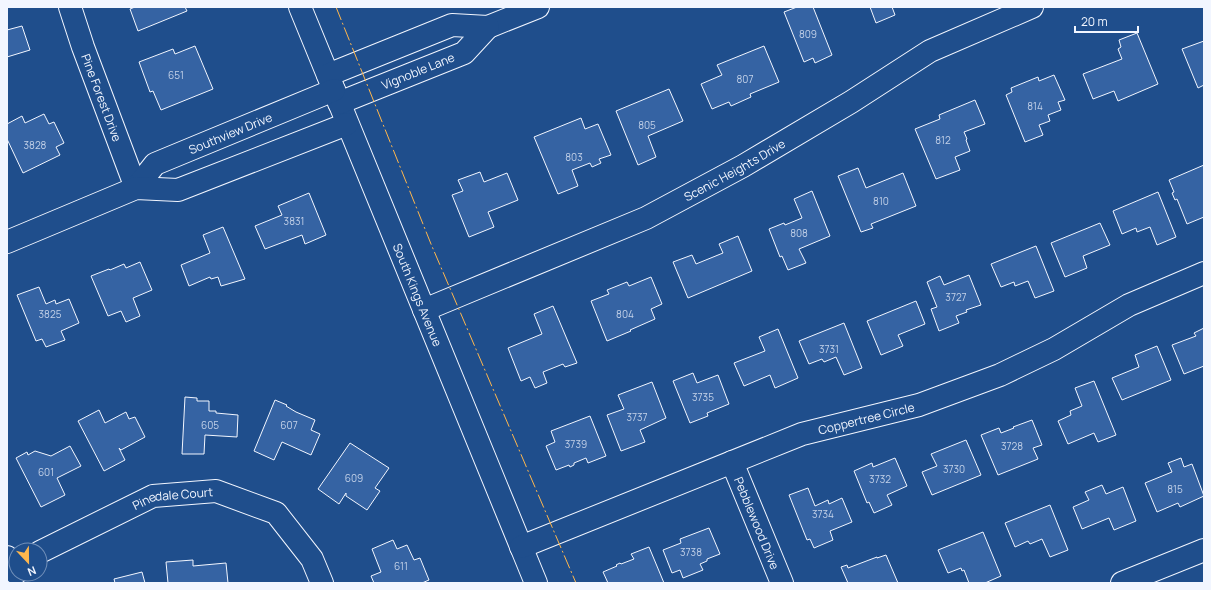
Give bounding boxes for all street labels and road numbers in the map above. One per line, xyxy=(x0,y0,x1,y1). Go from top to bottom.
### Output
street label: Vignoble Lane xyxy=(379,49,457,93)
street label: Pine Forest Drive xyxy=(78,51,126,144)
street label: Southview Drive xyxy=(186,108,275,158)
street label: Scenic Heights Drive xyxy=(681,134,788,205)
street label: South Kings Avenue xyxy=(389,241,447,349)
street label: Coppertree Circle xyxy=(816,398,916,438)
street label: Pebblewood Drive xyxy=(730,474,784,572)
street label: Pinedale Court xyxy=(129,483,214,513)

